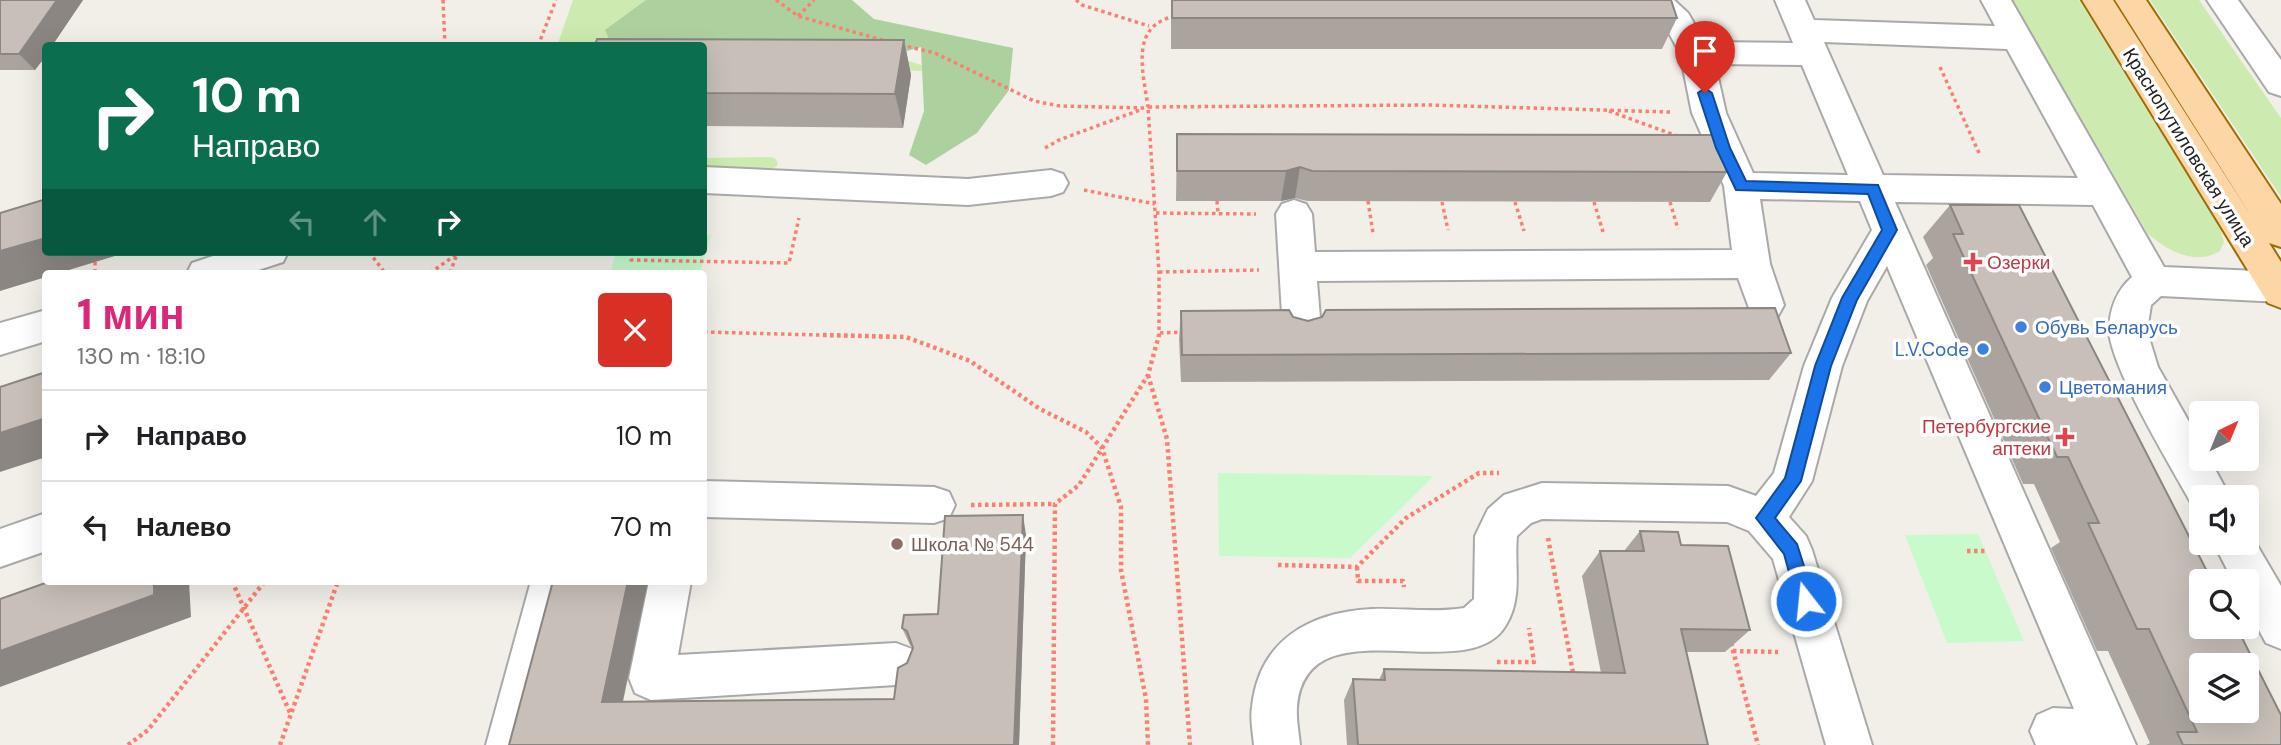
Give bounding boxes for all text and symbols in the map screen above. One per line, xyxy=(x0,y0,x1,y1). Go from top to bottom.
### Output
pin xyxy=(1675,21,1735,93)
icon: arrive xyxy=(1686,32,1724,70)
street label: Краснопутиловская улица xyxy=(2117,43,2260,252)
text: 10 m xyxy=(192,63,302,127)
icon: right xyxy=(77,70,168,161)
text: Направо xyxy=(192,125,320,167)
icon: left xyxy=(283,203,321,241)
icon: ahead xyxy=(356,203,394,241)
icon: right xyxy=(429,203,467,241)
place label: Озерки xyxy=(1987,250,2050,275)
marker: Озерки xyxy=(1965,254,1981,270)
text: 1 мин xyxy=(77,287,185,342)
button: close xyxy=(598,293,672,367)
place label: Обувь Беларусь xyxy=(2035,315,2178,340)
marker: Обувь Беларусь xyxy=(2013,319,2029,335)
place label: L.V.Code xyxy=(1895,337,1969,362)
text: 130 m · 18:10 xyxy=(77,341,206,371)
marker: L.V.Code xyxy=(1975,341,1991,357)
place label: Цветомания xyxy=(2059,375,2167,400)
marker: Цветомания xyxy=(2037,379,2053,395)
north arrow xyxy=(2189,401,2259,471)
map controls xyxy=(2189,401,2259,723)
place label: Петербургские аптеки xyxy=(1922,414,2051,461)
icon: right xyxy=(77,417,115,455)
text: Направо xyxy=(136,419,247,453)
text: 10 m xyxy=(616,419,672,453)
marker: Петербургские аптеки xyxy=(2057,429,2073,445)
button: sound xyxy=(2189,485,2259,555)
icon: left xyxy=(77,508,115,546)
text: Налево xyxy=(136,510,231,544)
text: 70 m xyxy=(611,510,672,544)
place label: Школа № 544 xyxy=(911,532,1034,557)
marker: Школа № 544 xyxy=(889,536,905,552)
position arrow xyxy=(1769,564,1843,638)
button: search xyxy=(2189,569,2259,639)
button: layers xyxy=(2189,653,2259,723)

